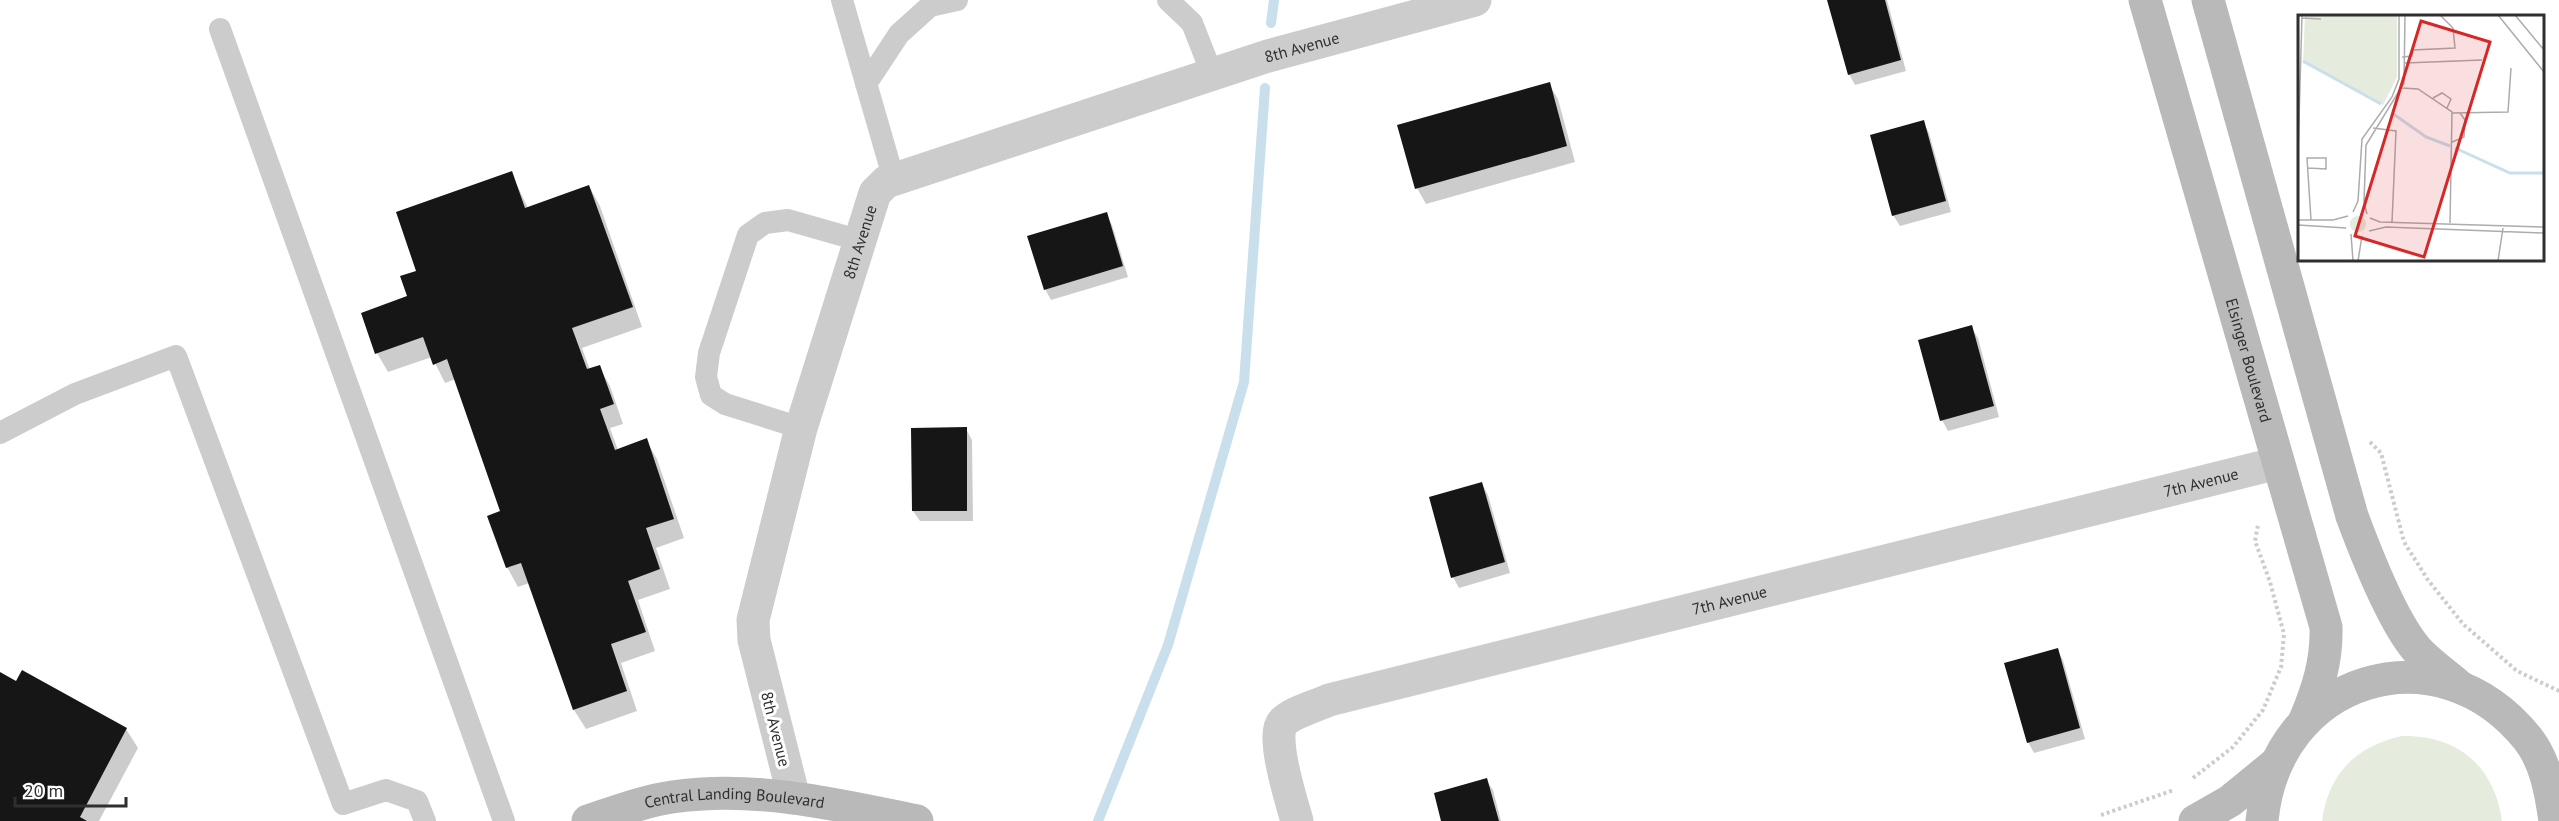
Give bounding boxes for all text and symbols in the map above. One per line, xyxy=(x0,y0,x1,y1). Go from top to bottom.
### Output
inset map xyxy=(2298,15,2544,261)
street label: 8th Avenue xyxy=(1262,27,1341,67)
street label: 8th Avenue xyxy=(839,202,881,282)
street label: Elsinger Boulevard xyxy=(2222,296,2276,425)
street label: 7th Avenue xyxy=(2161,463,2240,501)
street label: 7th Avenue xyxy=(1690,581,1769,619)
street label: 8th Avenue xyxy=(757,689,795,769)
scale bar xyxy=(15,770,126,808)
text: 20 m xyxy=(24,779,63,802)
street label: Central Landing Boulevard xyxy=(642,783,826,812)

